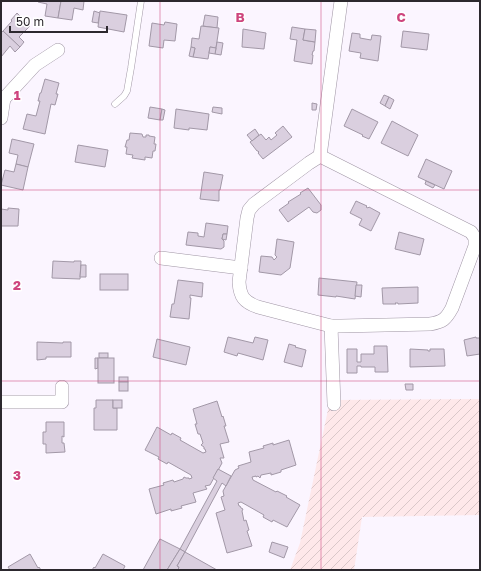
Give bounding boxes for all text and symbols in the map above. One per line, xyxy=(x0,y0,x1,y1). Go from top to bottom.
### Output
scale bar xyxy=(10,8,107,34)
text: B xyxy=(235,9,245,25)
text: C xyxy=(396,9,406,25)
text: 50 m xyxy=(16,14,44,29)
text: 1 xyxy=(14,87,21,103)
text: 2 xyxy=(13,277,21,293)
text: 3 xyxy=(13,467,21,483)

